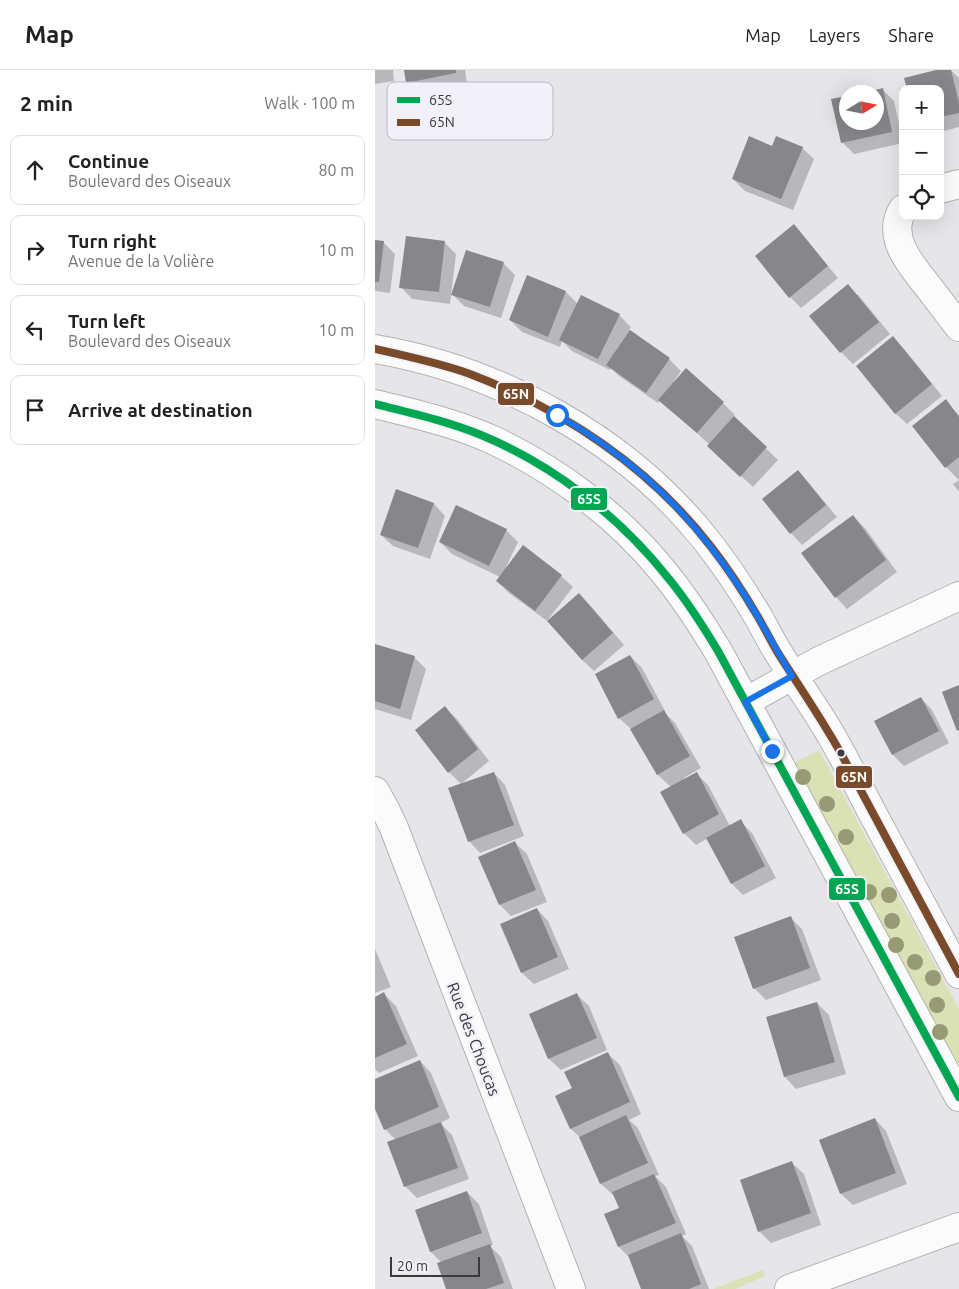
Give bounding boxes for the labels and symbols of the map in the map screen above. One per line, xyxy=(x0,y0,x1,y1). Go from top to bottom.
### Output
legend xyxy=(387,82,553,140)
north arrow xyxy=(839,85,884,130)
text: 65S xyxy=(429,92,452,108)
text: 65N xyxy=(429,114,455,130)
line badge: 65N xyxy=(497,382,535,406)
text: 65N xyxy=(503,386,529,402)
route start xyxy=(546,404,569,427)
line badge: 65S xyxy=(570,487,608,511)
text: 65S xyxy=(577,491,601,507)
route end xyxy=(761,740,784,763)
unlabelled marker xyxy=(836,748,846,758)
line badge: 65N xyxy=(835,765,873,789)
text: 65N xyxy=(841,769,867,785)
line badge: 65S xyxy=(828,877,866,901)
text: 65S xyxy=(835,881,859,897)
street label: Rue des Choucas xyxy=(444,980,504,1098)
scale bar xyxy=(390,1254,480,1277)

